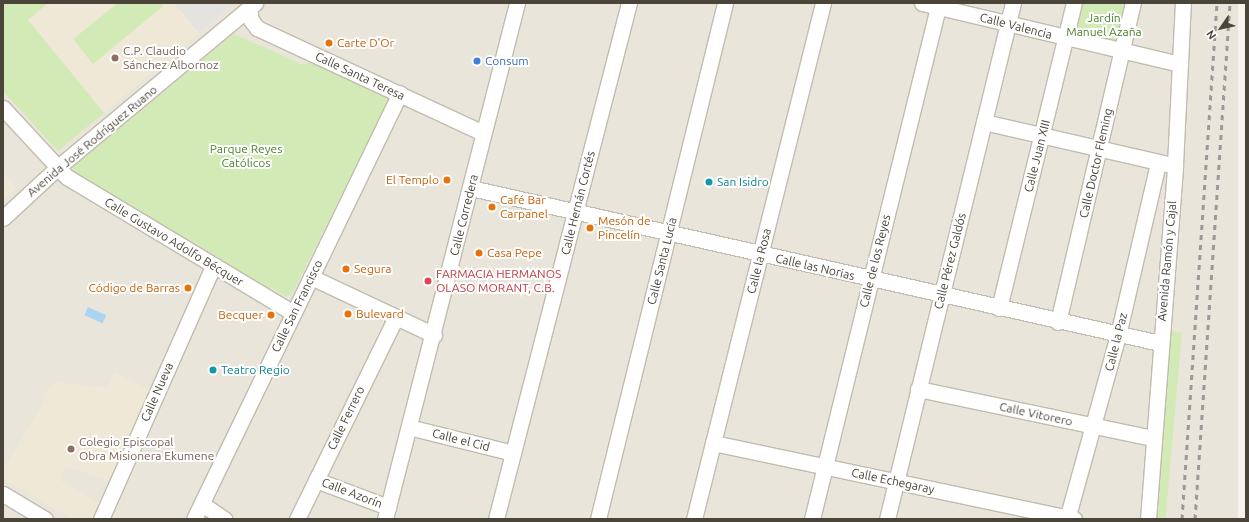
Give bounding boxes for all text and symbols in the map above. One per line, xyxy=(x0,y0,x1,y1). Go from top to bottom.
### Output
north arrow xyxy=(1201,8,1241,48)
street label: Calle Valencia xyxy=(978,10,1054,42)
park label: Jardín Manuel Azaña xyxy=(1066,11,1142,39)
text: N xyxy=(1204,28,1218,41)
place label: Carte D'Or xyxy=(337,36,394,50)
marker: Carte D'Or xyxy=(324,38,334,48)
place label: C.P. Claudio Sánchez Albornoz xyxy=(123,44,218,72)
street label: Calle Santa Teresa xyxy=(313,49,407,103)
marker: C.P. Claudio Sánchez Albornoz xyxy=(110,53,120,63)
place label: Consum xyxy=(485,54,529,68)
marker: Consum xyxy=(472,56,482,66)
street label: Avenida José Rodríguez Ruano xyxy=(24,82,160,200)
street label: Calle Doctor Fleming xyxy=(1076,107,1116,219)
street label: Calle Juan XIII xyxy=(1021,118,1053,194)
park label: Parque Reyes Católicos xyxy=(210,142,282,170)
street label: Calle Hernán Cortés xyxy=(558,149,598,257)
place label: El Templo xyxy=(386,173,439,187)
street label: Calle Corredera xyxy=(447,173,481,257)
marker: El Templo xyxy=(442,175,452,185)
place label: San Isidro xyxy=(717,175,769,189)
marker: San Isidro xyxy=(704,177,714,187)
place label: Café Bar Carpanel xyxy=(500,193,548,221)
street label: Calle Gustavo Adolfo Bécquer xyxy=(102,195,246,289)
street label: Avenida Ramón y Cajal xyxy=(1155,200,1179,322)
marker: Café Bar Carpanel xyxy=(487,202,497,212)
street label: Calle Pérez Galdós xyxy=(931,211,969,311)
street label: Calle de los Reyes xyxy=(856,213,894,309)
place label: Mesón de Pincelín xyxy=(598,214,651,242)
street label: Calle Santa Lucía xyxy=(644,216,680,306)
marker: Mesón de Pincelín xyxy=(585,223,595,233)
street label: Calle la Rosa xyxy=(744,227,774,295)
place label: Casa Pepe xyxy=(487,246,542,260)
marker: Casa Pepe xyxy=(474,248,484,258)
street label: Calle las Norias xyxy=(774,251,856,283)
street label: Calle San Francisco xyxy=(268,257,326,355)
place label: Segura xyxy=(354,262,391,276)
marker: Segura xyxy=(341,264,351,274)
place label: FARMACIA HERMANOS OLASO MORANT, C.B. xyxy=(436,267,561,295)
marker: FARMACIA HERMANOS OLASO MORANT, C.B. xyxy=(423,276,433,286)
place label: Código de Barras xyxy=(88,281,180,295)
marker: Código de Barras xyxy=(183,283,193,293)
place label: Bulevard xyxy=(356,307,404,321)
place label: Becquer xyxy=(218,308,263,322)
marker: Bulevard xyxy=(343,309,353,319)
marker: Becquer xyxy=(266,310,276,320)
street label: Calle la Paz xyxy=(1102,311,1130,373)
street label: Calle Nueva xyxy=(138,360,176,424)
place label: Teatro Regio xyxy=(221,363,290,377)
marker: Teatro Regio xyxy=(208,365,218,375)
street label: Calle Ferrero xyxy=(324,384,368,452)
street label: Calle Vitorero xyxy=(998,399,1074,429)
street label: Calle el Cid xyxy=(431,426,491,454)
place label: Colegio Episcopal Obra Misionera Ekumene xyxy=(79,435,214,463)
marker: Colegio Episcopal Obra Misionera Ekumene xyxy=(66,444,76,454)
street label: Calle Echegaray xyxy=(850,465,936,497)
street label: Calle Azorín xyxy=(320,475,384,511)

